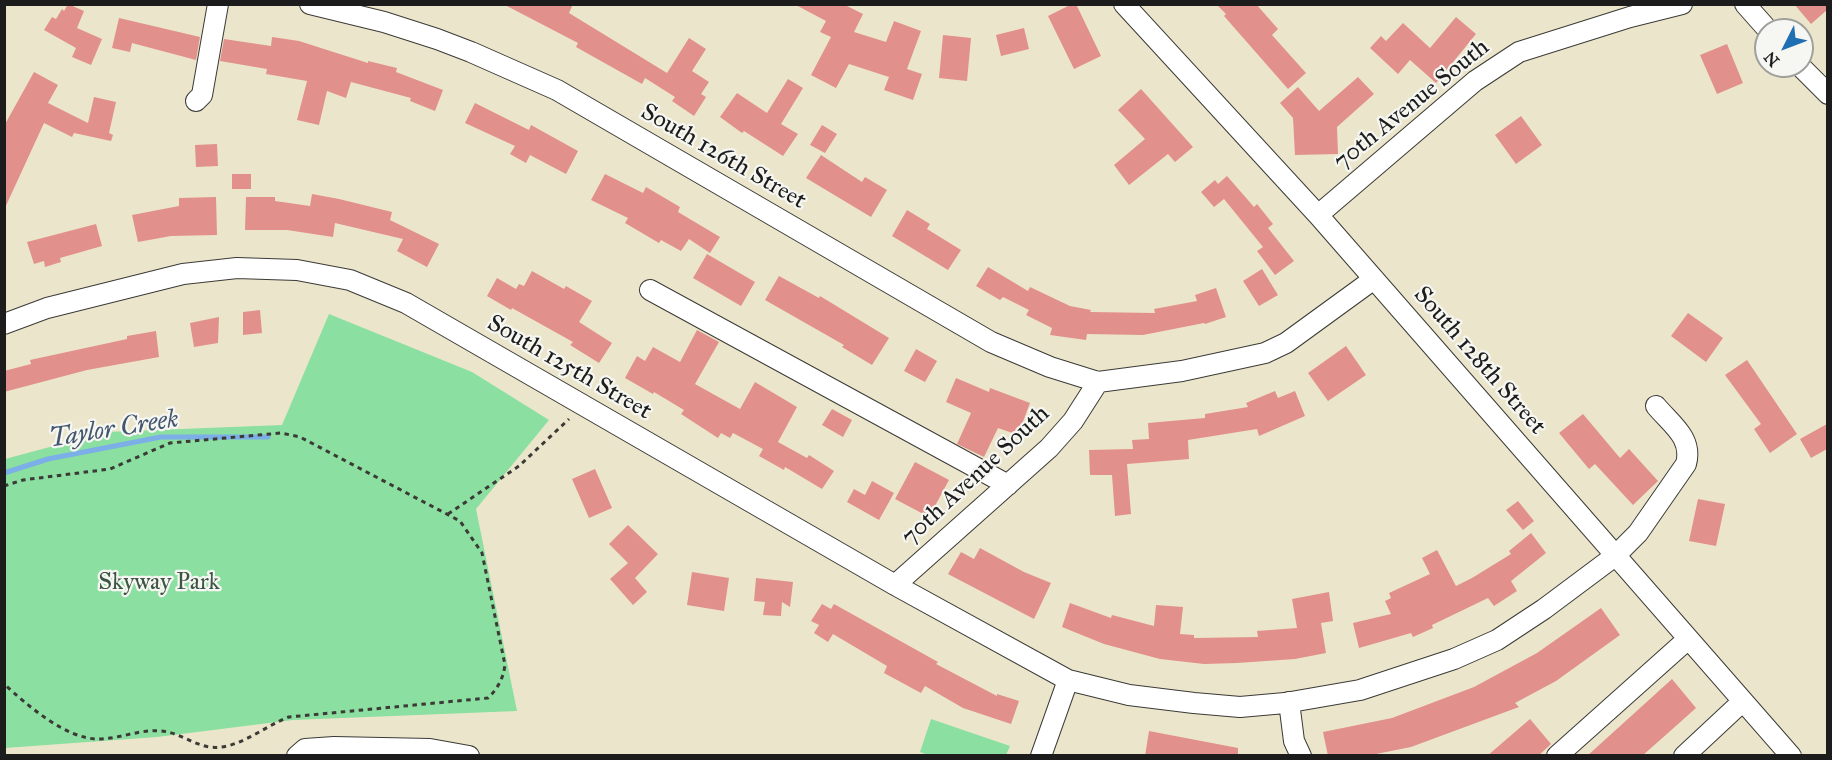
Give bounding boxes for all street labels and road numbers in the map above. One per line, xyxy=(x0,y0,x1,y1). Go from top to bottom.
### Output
street label: 70th Avenue South xyxy=(1328,33,1496,177)
street label: South 126th Street xyxy=(635,98,811,216)
street label: South 128th Street xyxy=(1407,281,1551,441)
street label: South 125th Street xyxy=(482,309,656,427)
street label: 70th Avenue South xyxy=(896,400,1056,552)

